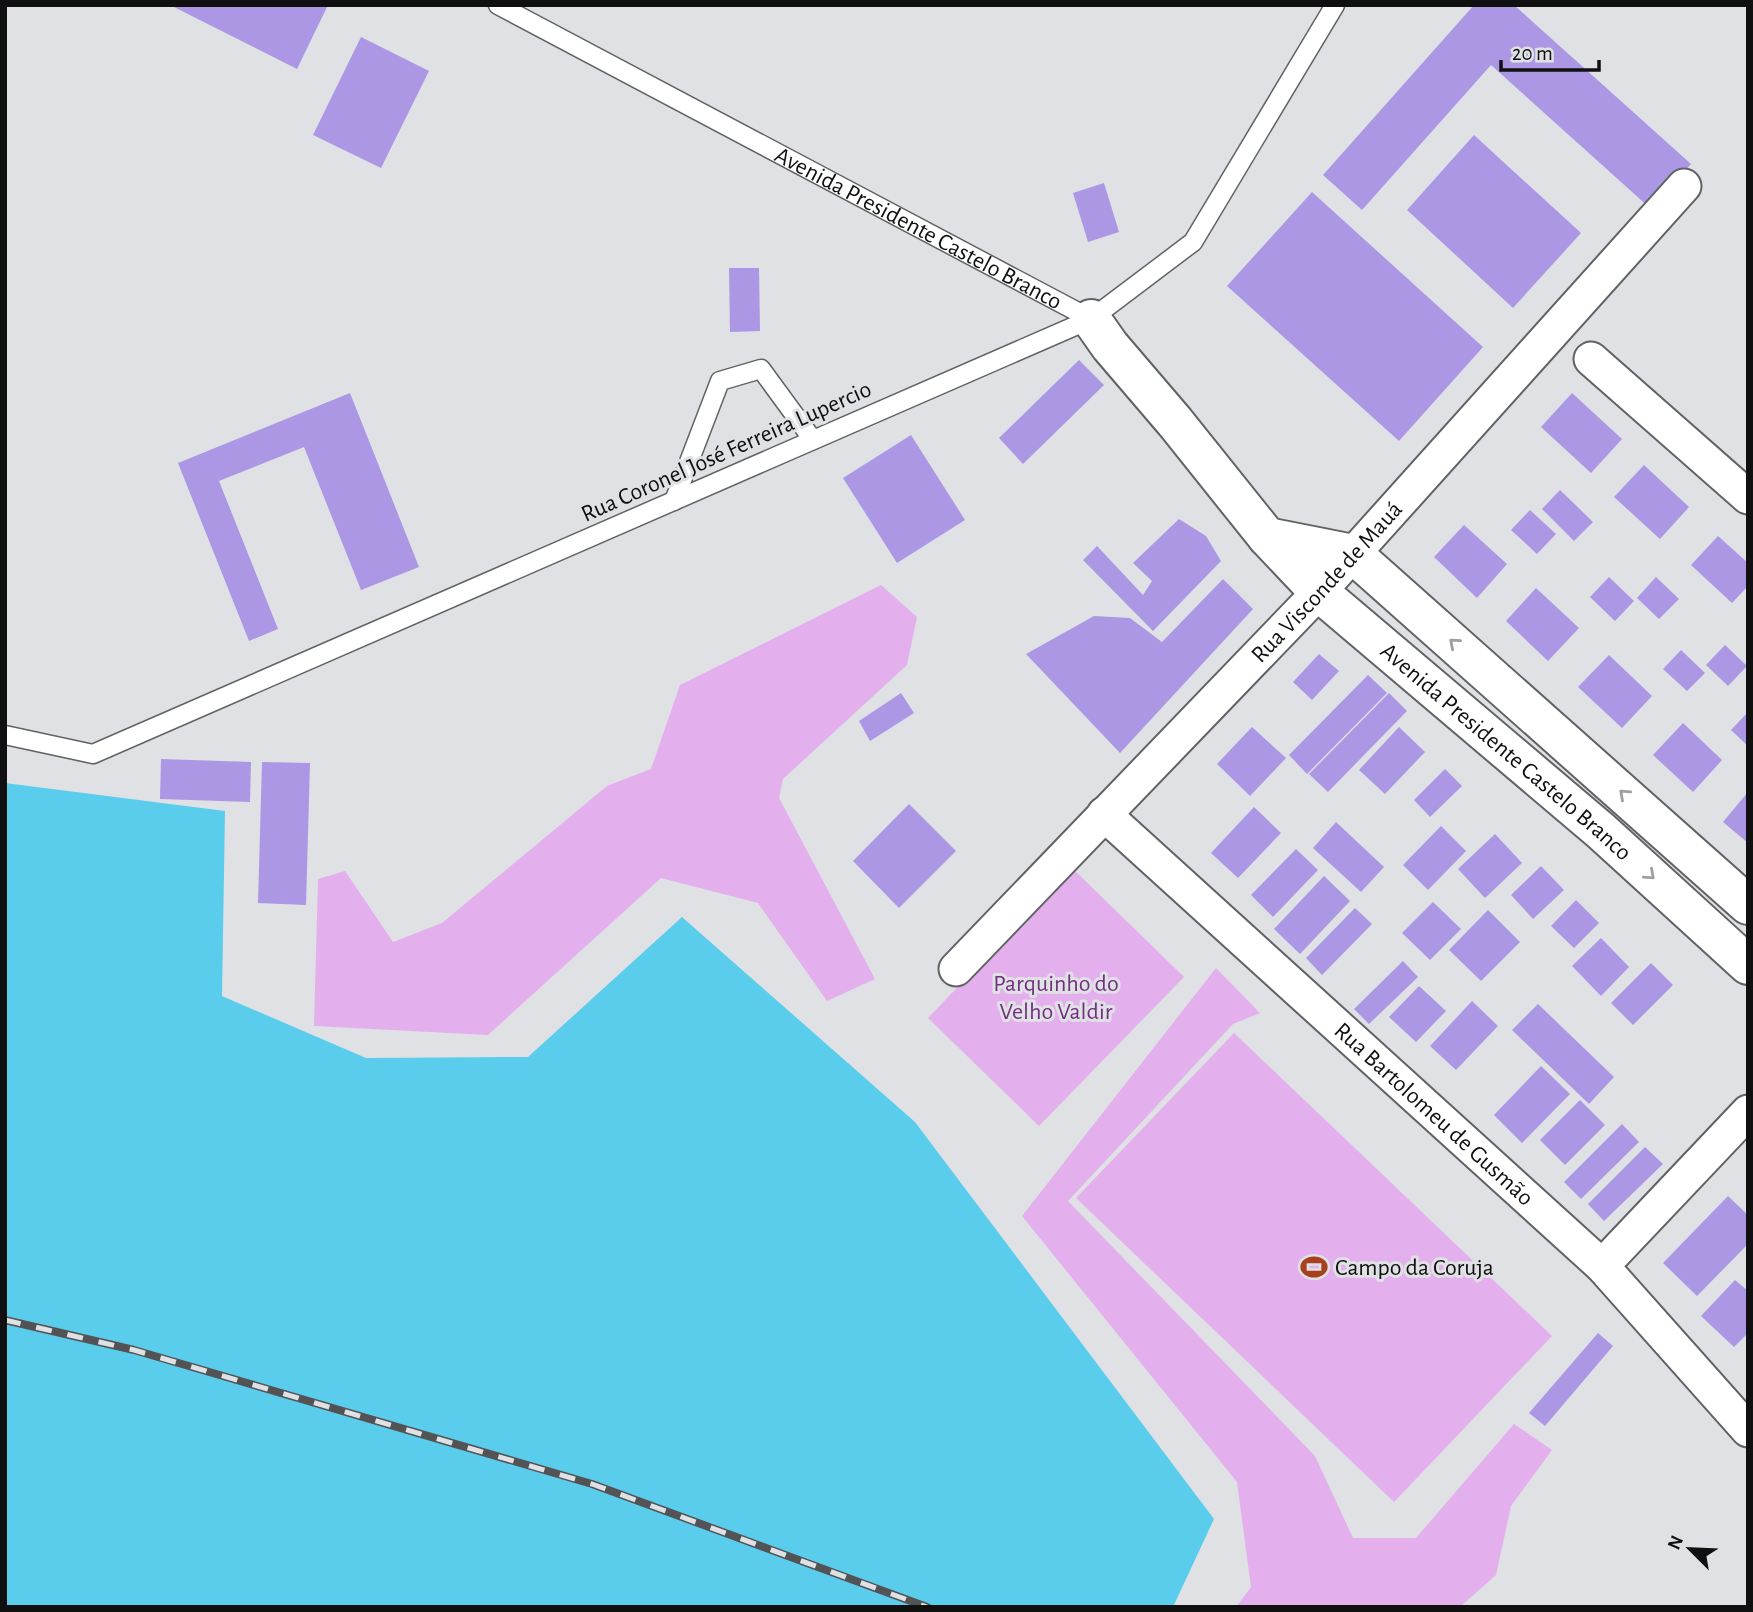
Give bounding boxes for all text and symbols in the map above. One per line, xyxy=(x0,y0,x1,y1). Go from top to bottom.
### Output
scale bar xyxy=(1501,28,1599,72)
text: 20 m xyxy=(1512,43,1553,64)
street label: Avenida Presidente Castelo Branco xyxy=(771,143,1066,314)
street label: Rua Coronel José Ferreira Lupercio xyxy=(578,377,875,527)
street label: Rua Visconde de Mauá xyxy=(1247,497,1407,667)
street label: Avenida Presidente Castelo Branco xyxy=(1376,639,1636,865)
one-way arrow xyxy=(1449,639,1462,651)
one-way arrow xyxy=(1619,790,1632,802)
one-way arrow xyxy=(1642,867,1655,879)
park label: Parquinho do Velho Valdir xyxy=(993,972,1119,1024)
street label: Rua Bartolomeu de Gusmão xyxy=(1329,1018,1538,1211)
sports icon: Campo da Coruja xyxy=(1299,1252,1329,1282)
place label: Campo da Coruja xyxy=(1335,1256,1494,1280)
north arrow xyxy=(1655,1514,1725,1584)
text: N xyxy=(1664,1533,1687,1553)

